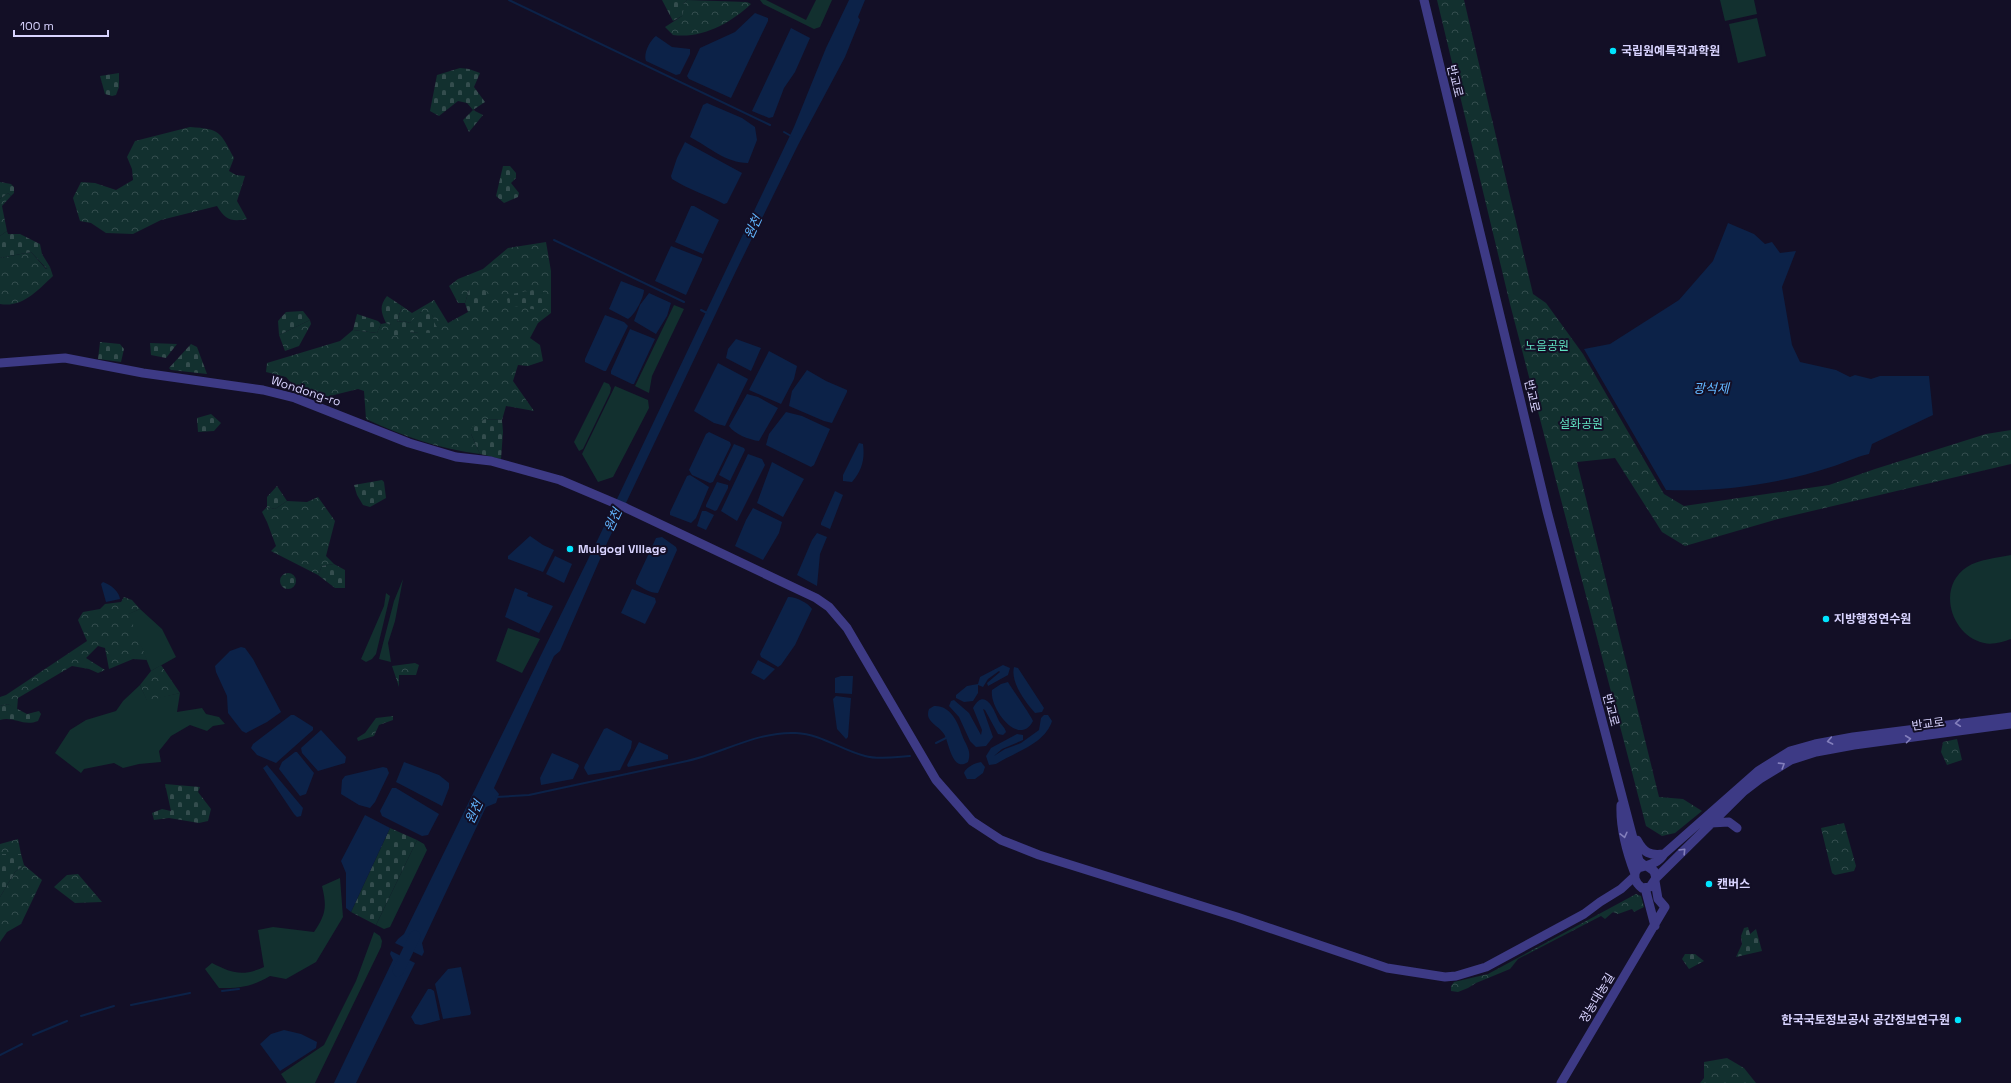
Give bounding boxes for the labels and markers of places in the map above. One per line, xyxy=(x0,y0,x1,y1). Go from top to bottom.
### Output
place label: 국립원예특작과학원 xyxy=(1621,43,1720,59)
marker: 국립원예특작과학원 xyxy=(1608,46,1618,56)
place label: Mulgogi Village xyxy=(578,541,666,557)
marker: Mulgogi Village xyxy=(565,544,575,554)
place label: 지방행정연수원 xyxy=(1834,611,1911,627)
marker: 지방행정연수원 xyxy=(1821,614,1831,624)
place label: 캔버스 xyxy=(1717,876,1750,892)
marker: 캔버스 xyxy=(1704,879,1714,889)
place label: 한국국토정보공사 공간정보연구원 xyxy=(1781,1012,1950,1028)
marker: 한국국토정보공사 공간정보연구원 xyxy=(1953,1015,1963,1025)

